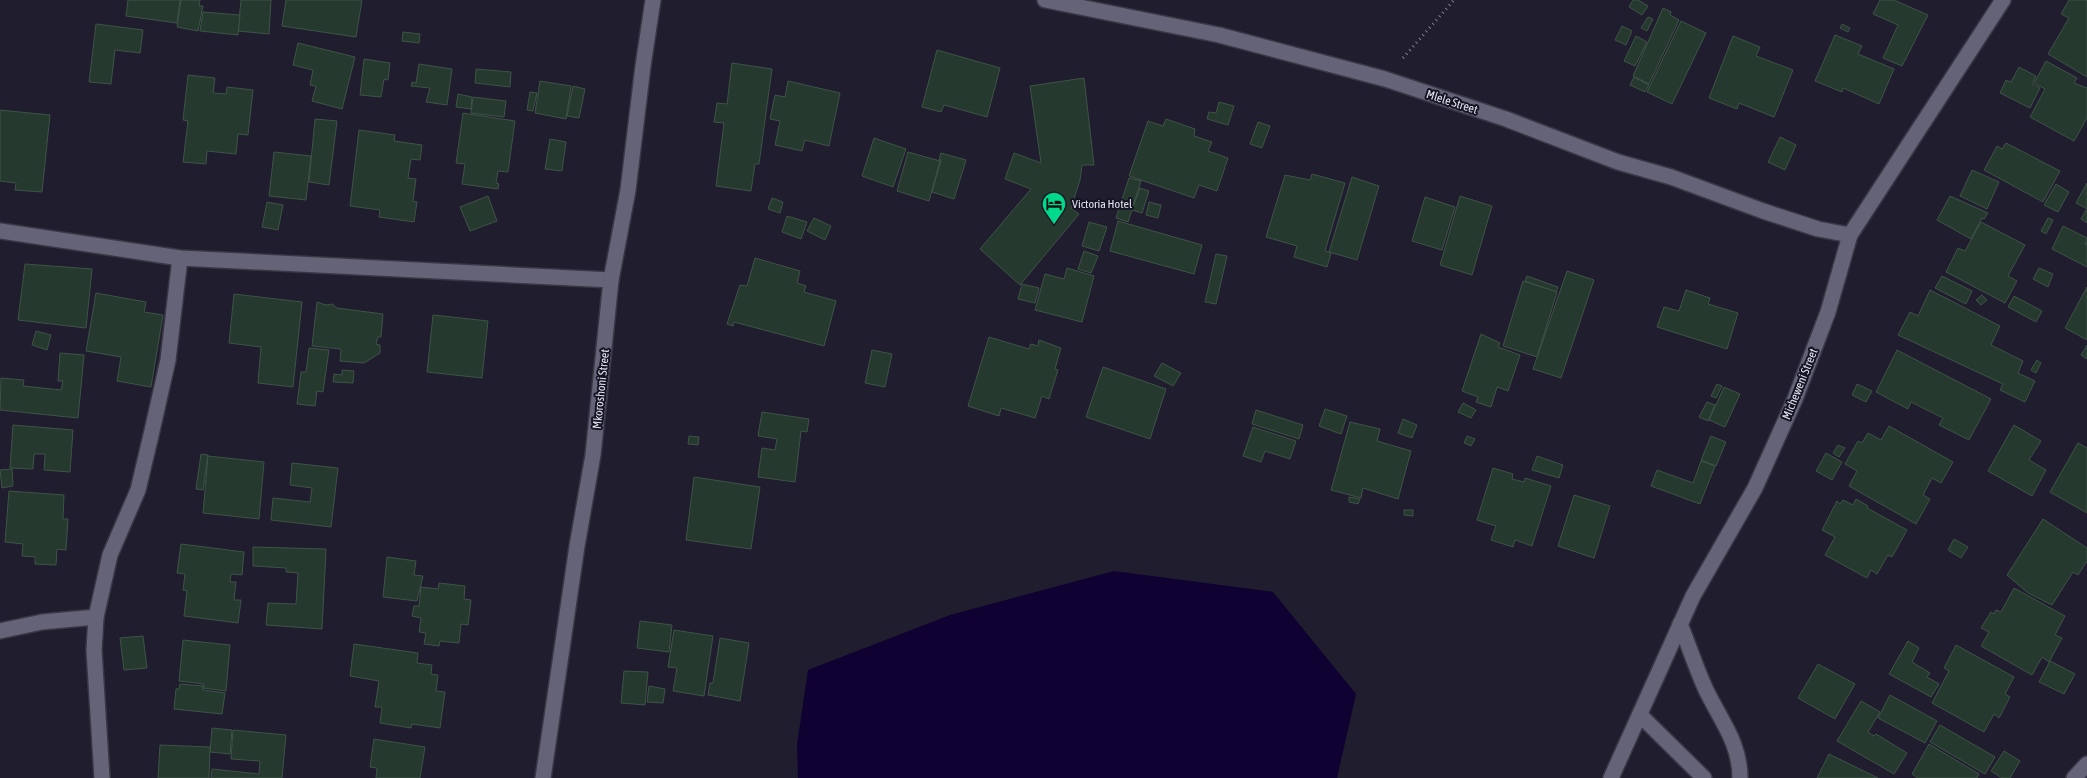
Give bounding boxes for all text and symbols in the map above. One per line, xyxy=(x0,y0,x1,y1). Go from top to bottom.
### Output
street label: Mlele Street xyxy=(1425,87,1480,117)
hotel icon: Victoria Hotel xyxy=(1041,191,1067,225)
place label: Victoria Hotel xyxy=(1072,197,1133,211)
street label: Micheweni Street xyxy=(1779,346,1821,422)
street label: Mkoroshoni Street xyxy=(590,348,612,430)

